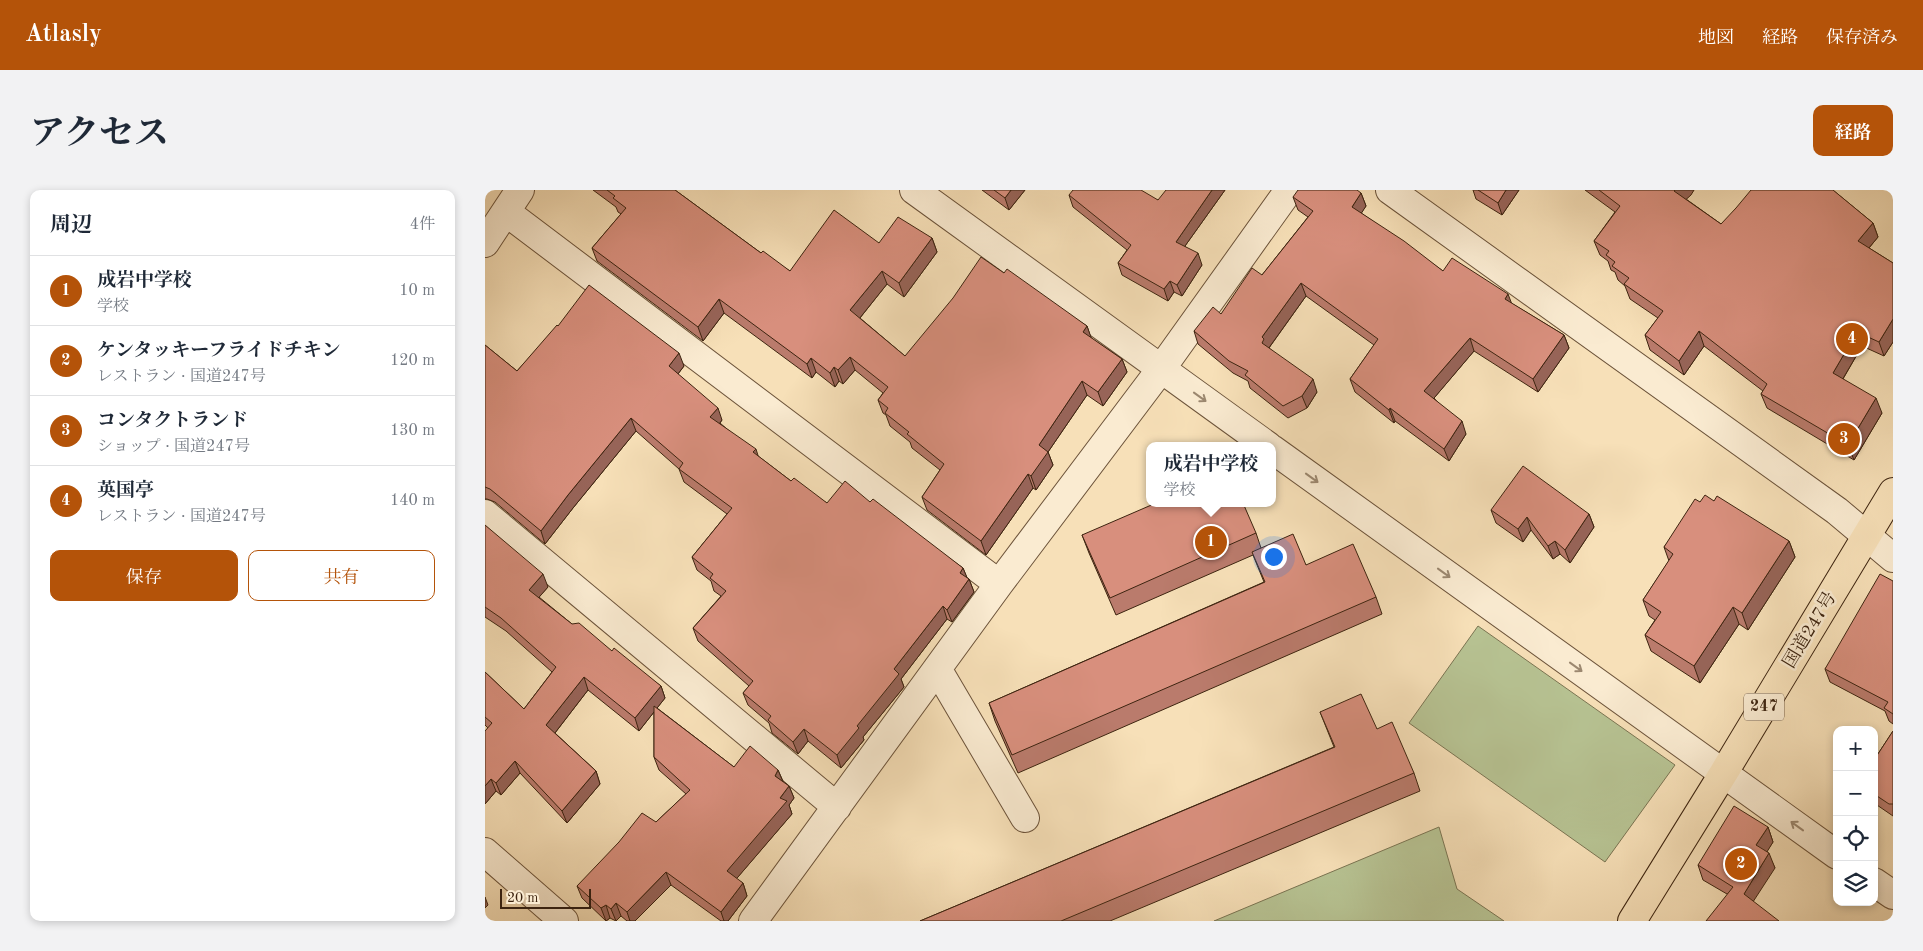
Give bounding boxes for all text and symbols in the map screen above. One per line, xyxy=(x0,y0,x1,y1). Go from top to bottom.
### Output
text: Atlasly xyxy=(25,23,102,47)
text: 地図 xyxy=(1698,29,1734,47)
text: 経路 xyxy=(1762,29,1798,47)
text: 保存済み xyxy=(1826,29,1898,47)
button: 経路 xyxy=(1813,105,1893,156)
text: アクセス xyxy=(30,117,169,152)
text: 周辺 xyxy=(50,215,92,236)
text: 4件 xyxy=(410,217,435,233)
text: 成岩中学校 xyxy=(97,272,192,291)
text: 1 xyxy=(61,283,71,299)
text: 10 m xyxy=(399,283,435,299)
text: 学校 xyxy=(97,299,129,315)
pin: 4 xyxy=(1836,320,1868,358)
text: ケンタッキーフライドチキン xyxy=(97,342,341,361)
text: 2 xyxy=(61,353,71,369)
text: 120 m xyxy=(390,353,435,369)
text: レストラン · 国道247号 xyxy=(97,369,266,385)
one-way arrow xyxy=(1193,392,1207,402)
text: コンタクトランド xyxy=(97,412,248,431)
pin: 3 xyxy=(1828,420,1860,458)
text: 3 xyxy=(61,423,71,439)
text: 130 m xyxy=(390,423,435,439)
text: ショップ · 国道247号 xyxy=(97,439,250,455)
popup xyxy=(1146,442,1276,507)
text: 成岩中学校 xyxy=(1163,456,1259,475)
one-way arrow xyxy=(1305,472,1318,483)
text: 英国亭 xyxy=(97,482,154,501)
text: 学校 xyxy=(1163,483,1196,499)
text: 4 xyxy=(61,493,71,509)
text: 140 m xyxy=(390,493,435,509)
text: レストラン · 国道247号 xyxy=(97,509,266,525)
pin: 1 xyxy=(1195,523,1227,561)
your location xyxy=(1261,544,1287,570)
button: 保存 xyxy=(50,550,238,601)
button: 共有 xyxy=(248,550,435,601)
one-way arrow xyxy=(1437,567,1450,578)
street label: 国道247号 xyxy=(1779,588,1840,671)
one-way arrow xyxy=(1568,662,1582,673)
road number: 247 xyxy=(1744,694,1784,720)
map controls xyxy=(1833,726,1878,906)
button: + xyxy=(1833,726,1878,771)
button: − xyxy=(1833,771,1878,816)
button: locate xyxy=(1833,816,1878,861)
one-way arrow xyxy=(1791,821,1804,832)
pin: 2 xyxy=(1725,845,1757,883)
button: layers xyxy=(1833,861,1878,906)
scale bar xyxy=(500,886,591,909)
text: 20 m xyxy=(507,891,538,905)

